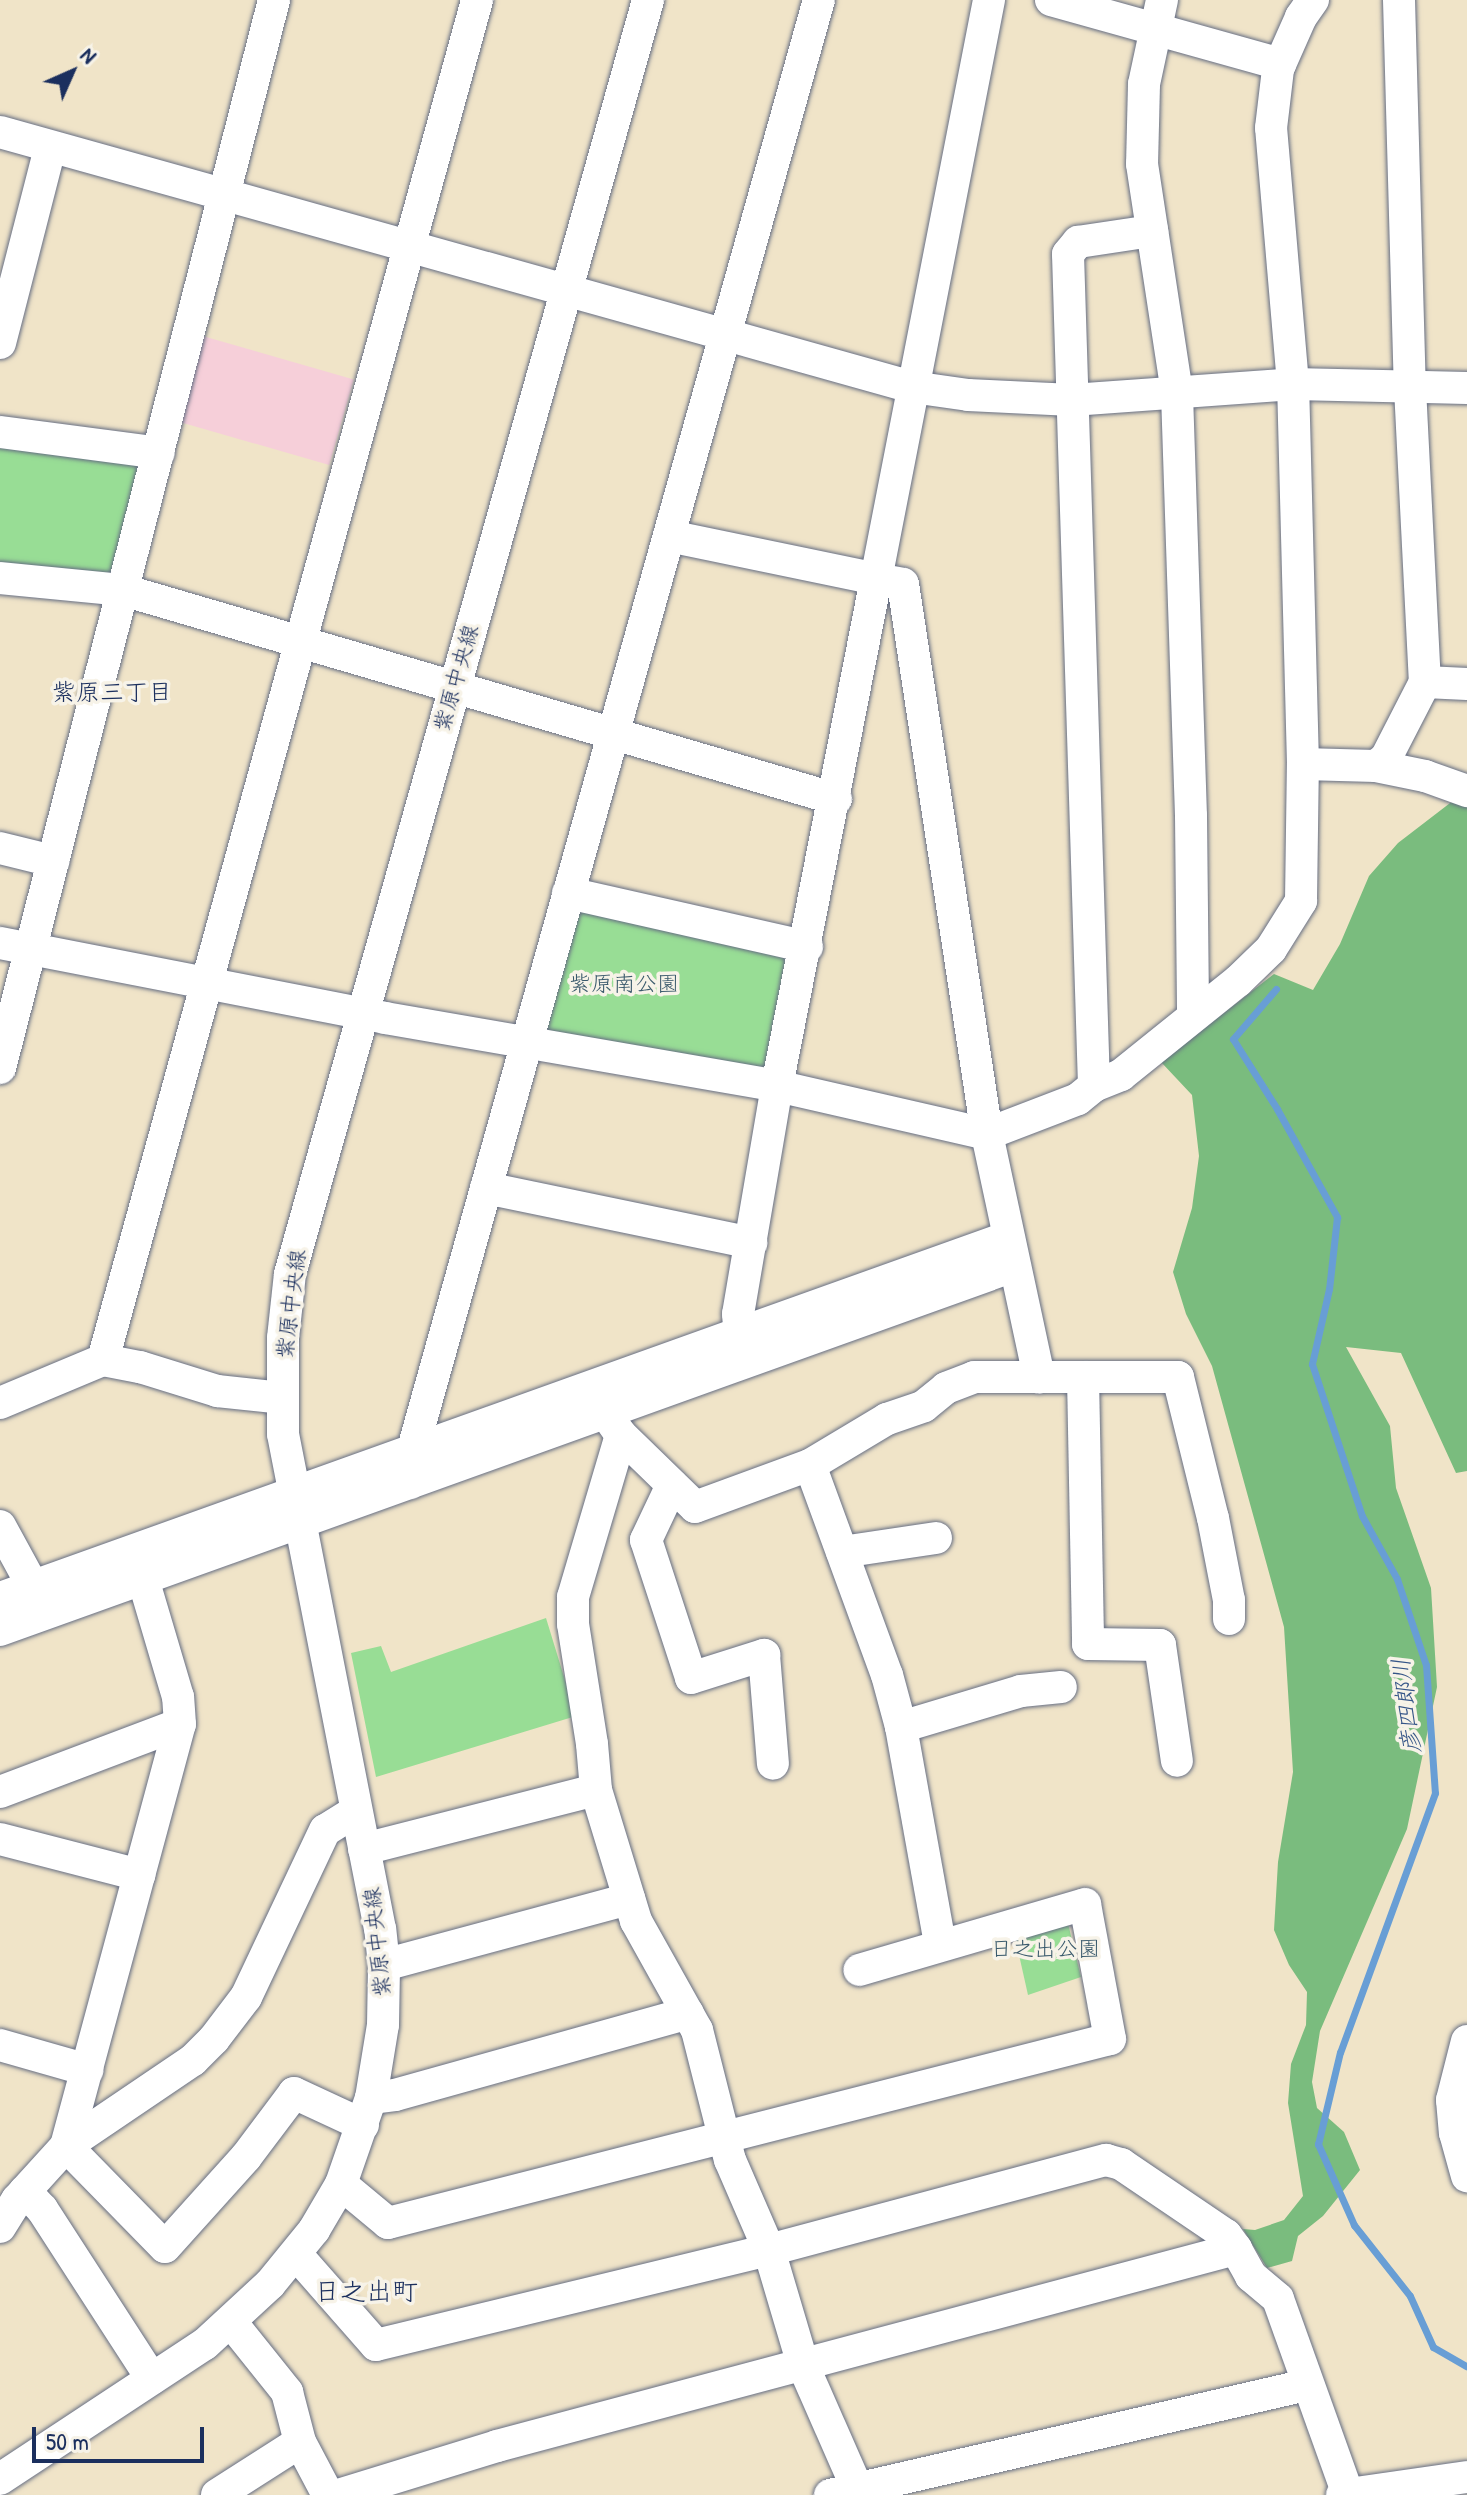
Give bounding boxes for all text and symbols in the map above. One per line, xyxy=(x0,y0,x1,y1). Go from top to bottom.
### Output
north arrow xyxy=(32,32,112,112)
text: N xyxy=(74,40,104,70)
street label: 紫原中央線 xyxy=(428,621,484,735)
district label: 紫原三丁目 xyxy=(52,678,172,706)
park label: 紫原南公園 xyxy=(569,971,679,997)
street label: 紫原中央線 xyxy=(271,1248,311,1360)
water label: 彦四郎川 xyxy=(1386,1657,1426,1755)
street label: 紫原中央線 xyxy=(358,1886,396,1998)
park label: 日之出公園 xyxy=(990,1936,1100,1962)
district label: 日之出町 xyxy=(314,2275,418,2307)
scale bar xyxy=(36,2411,208,2461)
text: 50 m xyxy=(46,2425,89,2457)

